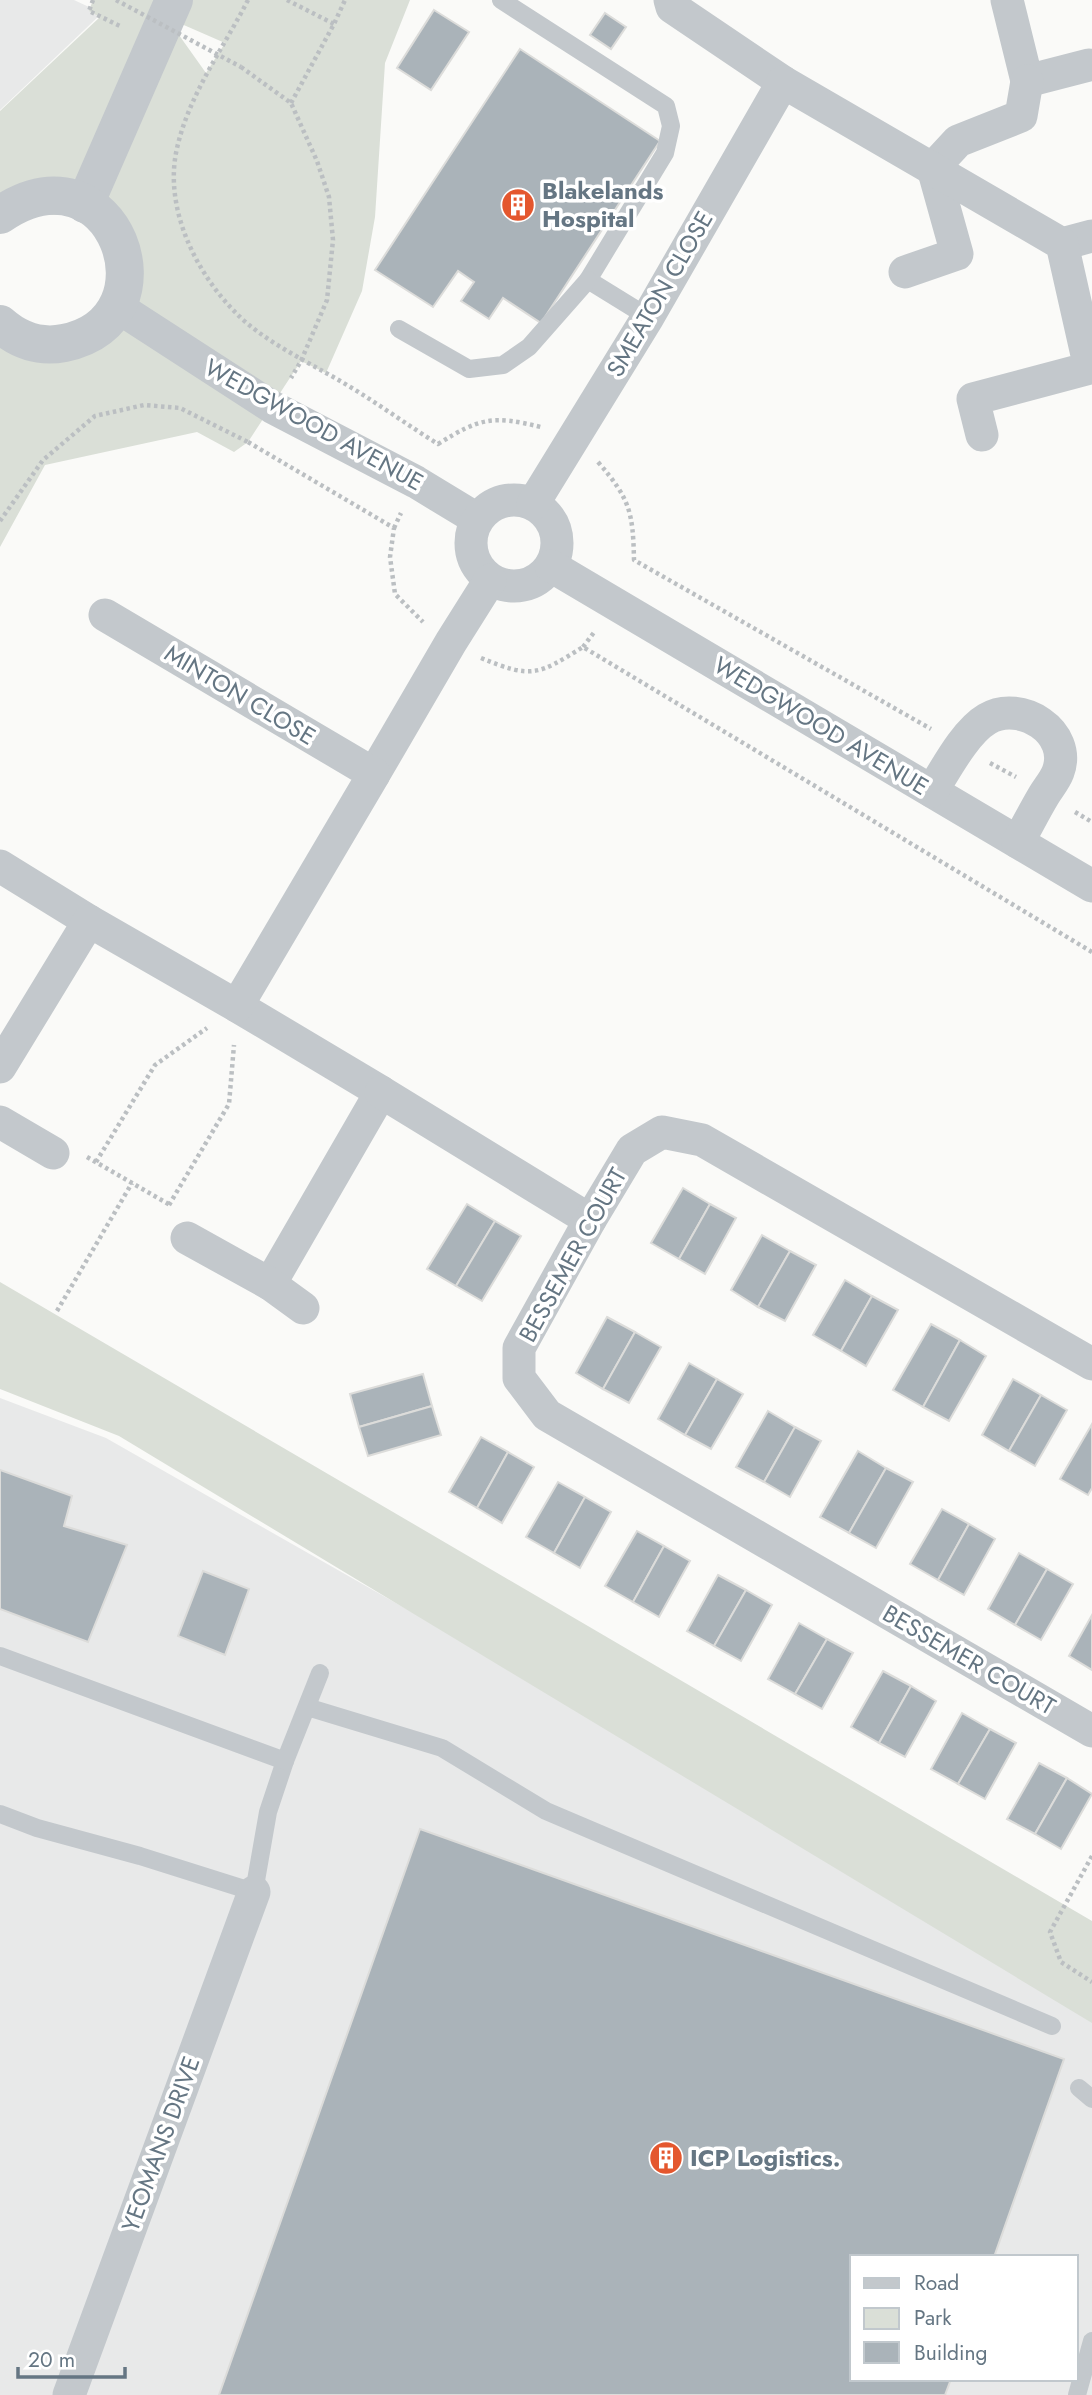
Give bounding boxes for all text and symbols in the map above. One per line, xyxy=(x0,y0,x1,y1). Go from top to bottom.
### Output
place label: Blakelands Hospital xyxy=(542,173,664,236)
building icon: Blakelands Hospital xyxy=(499,186,537,224)
street label: SMEATON CLOSE xyxy=(598,204,721,383)
street label: WEDGWOOD AVENUE xyxy=(198,350,430,499)
street label: MINTON CLOSE xyxy=(158,636,322,753)
street label: WEDGWOOD AVENUE xyxy=(707,647,935,804)
street label: BESSEMER COURT xyxy=(510,1161,635,1348)
street label: BESSEMER COURT xyxy=(876,1596,1062,1723)
street label: YEOMANS DRIVE xyxy=(113,2051,209,2237)
building icon: ICP Logistics. xyxy=(647,2139,685,2177)
place label: ICP Logistics. xyxy=(690,2140,840,2175)
legend xyxy=(850,2255,1078,2381)
text: Road xyxy=(914,2268,959,2298)
text: Park xyxy=(914,2303,952,2333)
scale bar xyxy=(18,2336,124,2380)
text: Building xyxy=(914,2338,987,2368)
text: 20 m xyxy=(28,2345,75,2375)

